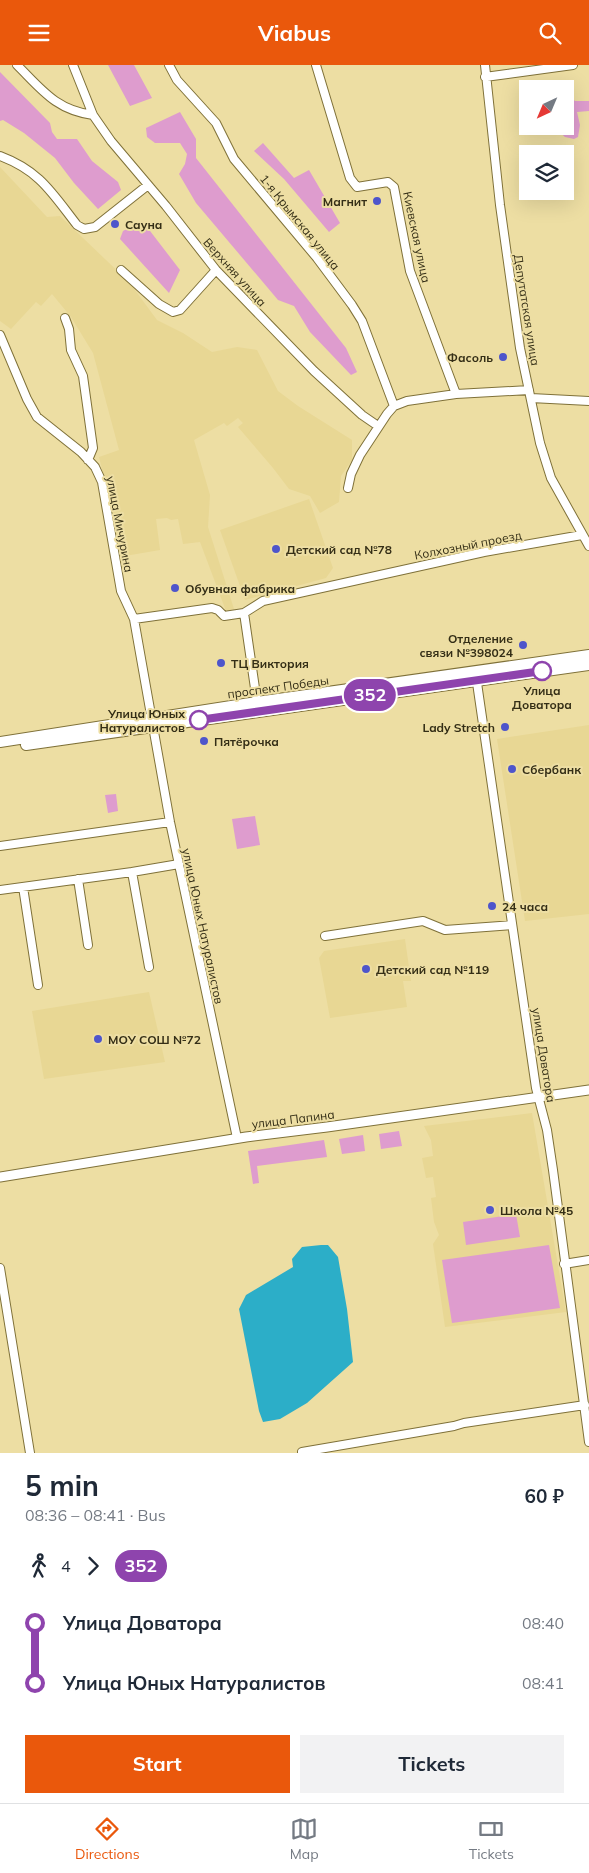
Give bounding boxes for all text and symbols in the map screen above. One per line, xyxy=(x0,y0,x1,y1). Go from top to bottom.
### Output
icon: menu xyxy=(25,19,53,47)
text: Viabus xyxy=(258,19,331,47)
icon: search xyxy=(536,19,564,47)
north arrow xyxy=(519,80,574,135)
map controls xyxy=(519,80,574,200)
button: layers xyxy=(519,145,574,200)
street label: 1-я Крымская улица xyxy=(257,171,343,273)
street label: Киевская улица xyxy=(400,190,434,284)
place label: Магнит xyxy=(323,194,367,209)
marker: Магнит xyxy=(371,195,383,207)
place label: Сауна xyxy=(125,217,162,232)
marker: Сауна xyxy=(109,218,121,230)
street label: Верхняя улица xyxy=(200,235,270,309)
street label: Депутатская улица xyxy=(511,253,543,367)
place label: Фасоль xyxy=(447,350,493,365)
marker: Фасоль xyxy=(497,351,509,363)
street label: улица Мичурина xyxy=(103,475,137,573)
street label: Колхозный проезд xyxy=(413,527,523,563)
place label: Детский сад №78 xyxy=(286,542,392,557)
marker: Детский сад №78 xyxy=(270,543,282,555)
place label: Обувная фабрика xyxy=(185,581,295,596)
marker: Обувная фабрика xyxy=(169,582,181,594)
place label: Отделение связи №398024 xyxy=(419,631,513,660)
marker: Отделение связи №398024 xyxy=(517,639,529,651)
place label: ТЦ Виктория xyxy=(231,656,309,671)
marker: ТЦ Виктория xyxy=(215,657,227,669)
marker: Улица Доватора xyxy=(532,661,552,681)
street label: проспект Победы xyxy=(226,672,330,702)
line badge: 352 xyxy=(341,679,399,711)
text: 352 xyxy=(354,683,386,706)
place label: Улица Доватора xyxy=(512,683,572,712)
place label: Улица Юных Натуралистов xyxy=(99,706,185,735)
marker: Улица Юных Натуралистов xyxy=(189,710,209,730)
place label: Lady Stretch xyxy=(422,720,495,735)
marker: Lady Stretch xyxy=(499,721,511,733)
place label: Пятёрочка xyxy=(214,734,279,749)
marker: Пятёрочка xyxy=(198,735,210,747)
place label: Сбербанк xyxy=(522,762,581,777)
marker: Сбербанк xyxy=(506,763,518,775)
street label: улица Юных Натуралистов xyxy=(179,847,227,1006)
place label: 24 часа xyxy=(502,899,548,914)
marker: 24 часа xyxy=(486,900,498,912)
place label: Детский сад №119 xyxy=(376,962,489,977)
marker: Детский сад №119 xyxy=(360,963,372,975)
street label: улица Доватора xyxy=(529,1007,559,1103)
place label: МОУ СОШ №72 xyxy=(108,1032,201,1047)
marker: МОУ СОШ №72 xyxy=(92,1033,104,1045)
street label: улица Папина xyxy=(251,1106,335,1132)
place label: Школа №45 xyxy=(500,1203,573,1218)
marker: Школа №45 xyxy=(484,1204,496,1216)
text: 5 min xyxy=(25,1468,99,1503)
text: 60 ₽ xyxy=(525,1484,564,1508)
text: 08:36 – 08:41 · Bus xyxy=(25,1505,166,1525)
icon: walk xyxy=(25,1552,53,1580)
icon: forward xyxy=(79,1552,107,1580)
text: 352 xyxy=(125,1554,157,1577)
text: 4 xyxy=(61,1556,71,1576)
text: Улица Доватора xyxy=(63,1611,222,1635)
text: 08:40 xyxy=(522,1613,564,1633)
text: Улица Юных Натуралистов xyxy=(63,1671,325,1695)
text: 08:41 xyxy=(522,1673,564,1693)
button: Start xyxy=(25,1735,290,1793)
button: Tickets xyxy=(300,1735,564,1793)
tab: Directions xyxy=(75,1815,140,1863)
tab: Map xyxy=(290,1815,319,1863)
tab: Tickets xyxy=(469,1815,514,1863)

